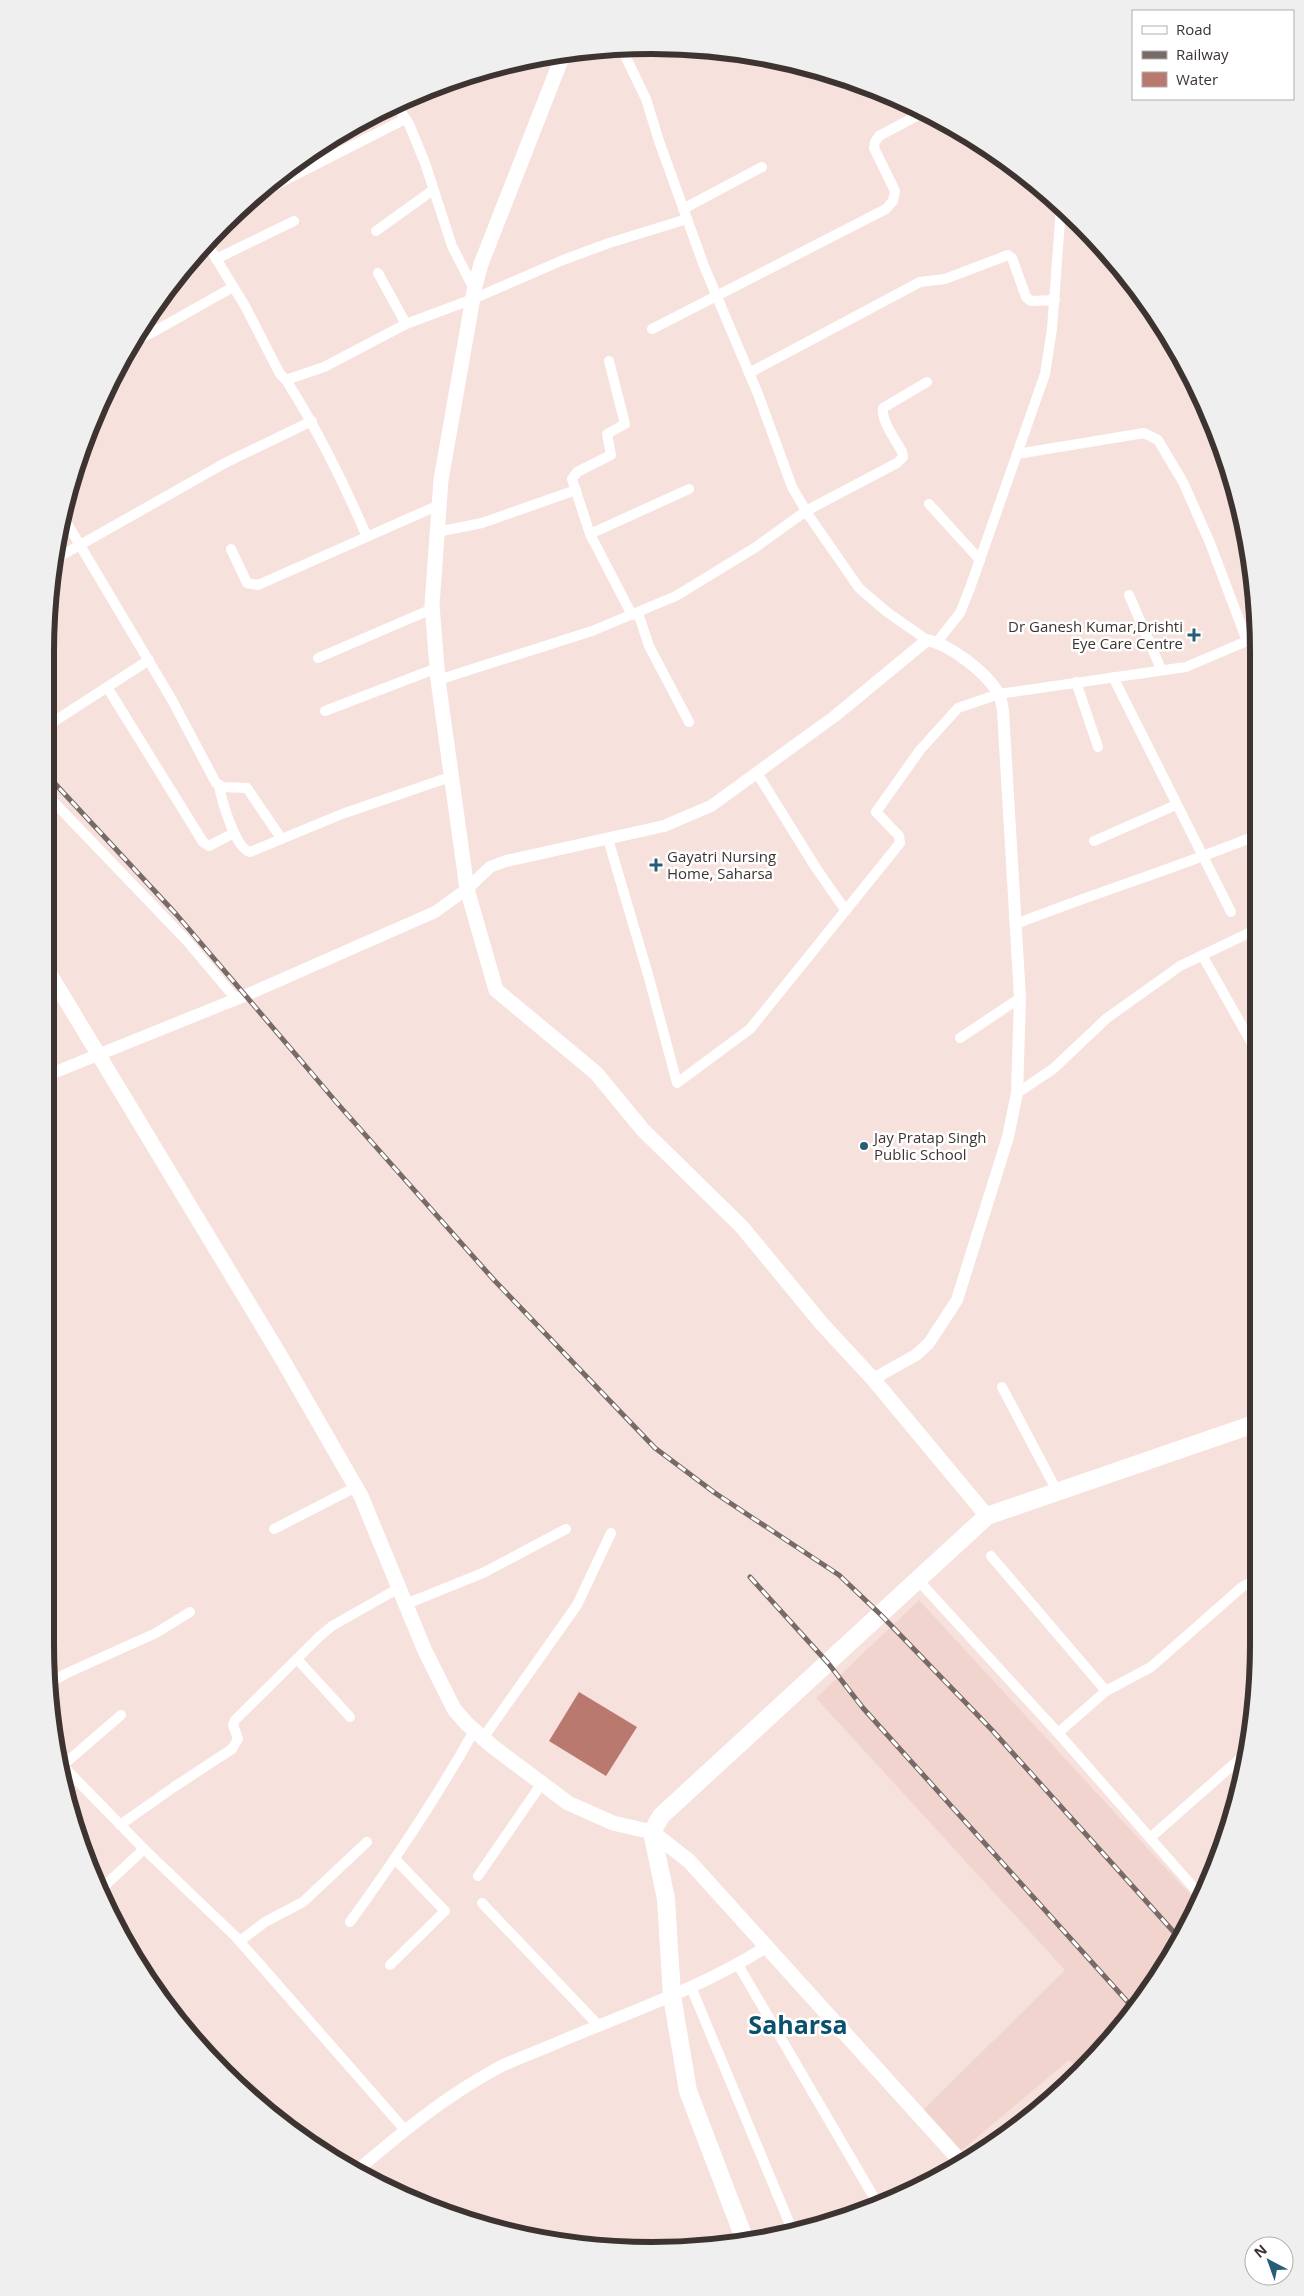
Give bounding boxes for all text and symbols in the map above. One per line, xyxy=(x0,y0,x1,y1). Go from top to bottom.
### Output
legend xyxy=(1132,10,1294,100)
text: Road xyxy=(1176,19,1212,39)
text: Railway xyxy=(1176,44,1229,64)
text: Water xyxy=(1176,69,1218,89)
place label: Dr Ganesh Kumar,Drishti Eye Care Centre xyxy=(1008,616,1183,653)
marker: Dr Ganesh Kumar,Drishti Eye Care Centre xyxy=(1187,628,1201,642)
place label: Gayatri Nursing Home, Saharsa xyxy=(667,846,776,883)
marker: Gayatri Nursing Home, Saharsa xyxy=(649,858,663,872)
place label: Jay Pratap Singh Public School xyxy=(872,1127,987,1164)
marker: Jay Pratap Singh Public School xyxy=(858,1140,870,1152)
district label: Saharsa xyxy=(748,2007,848,2041)
north arrow xyxy=(1244,2236,1294,2286)
text: N xyxy=(1250,2240,1271,2262)

